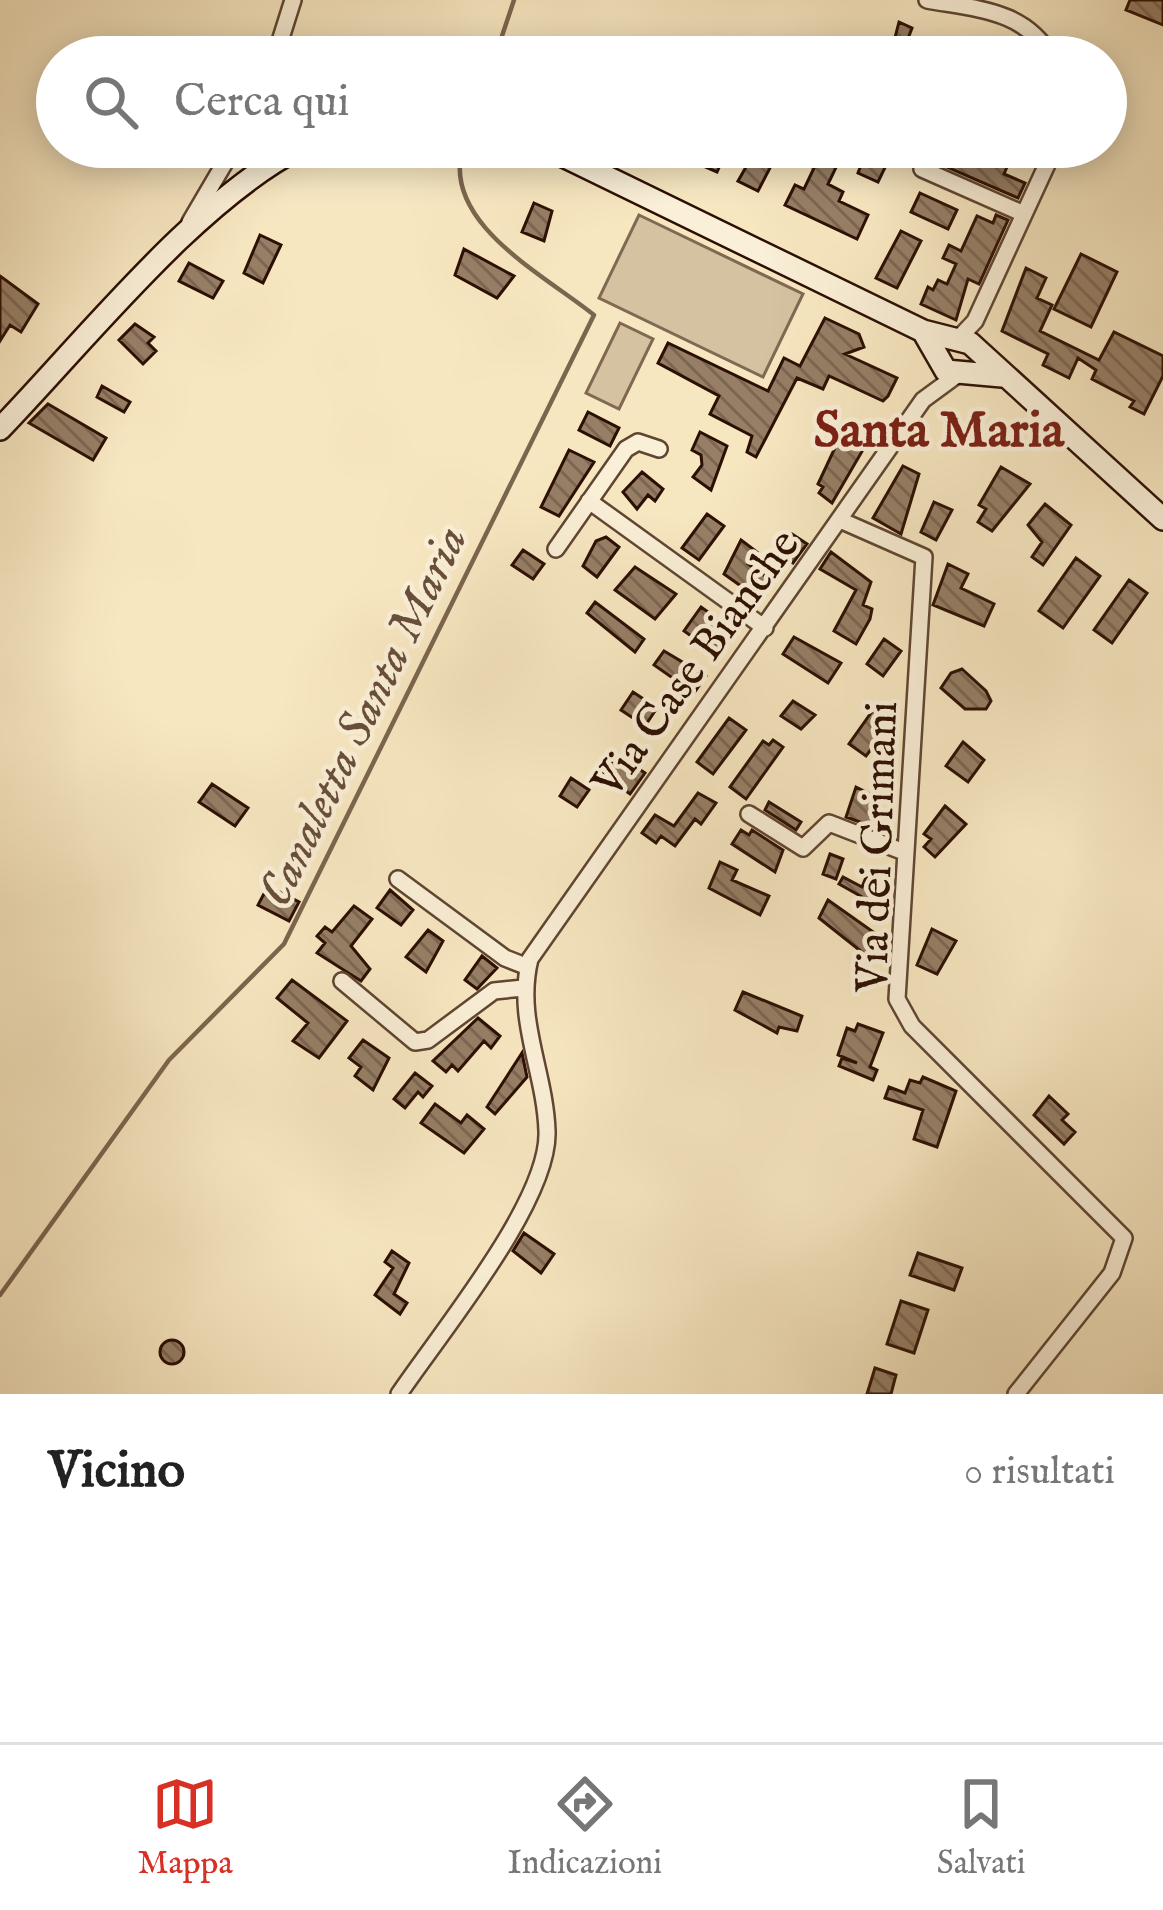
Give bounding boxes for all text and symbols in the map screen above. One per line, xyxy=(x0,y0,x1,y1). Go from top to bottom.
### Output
search box xyxy=(36,36,1127,168)
icon: search xyxy=(78,69,144,135)
text: Cerca qui xyxy=(174,74,350,131)
district label: Santa Maria xyxy=(814,400,1065,465)
water label: Canaletta Santa Maria xyxy=(247,517,483,917)
street label: Via Case Bianche xyxy=(580,519,813,810)
street label: Via dei Grimani xyxy=(845,700,912,995)
text: Vicino xyxy=(48,1440,185,1505)
text: 0 risultati xyxy=(964,1448,1115,1497)
tab: Mappa xyxy=(137,1771,233,1885)
tab: Indicazioni xyxy=(508,1771,662,1885)
tab: Salvati xyxy=(937,1771,1026,1885)

